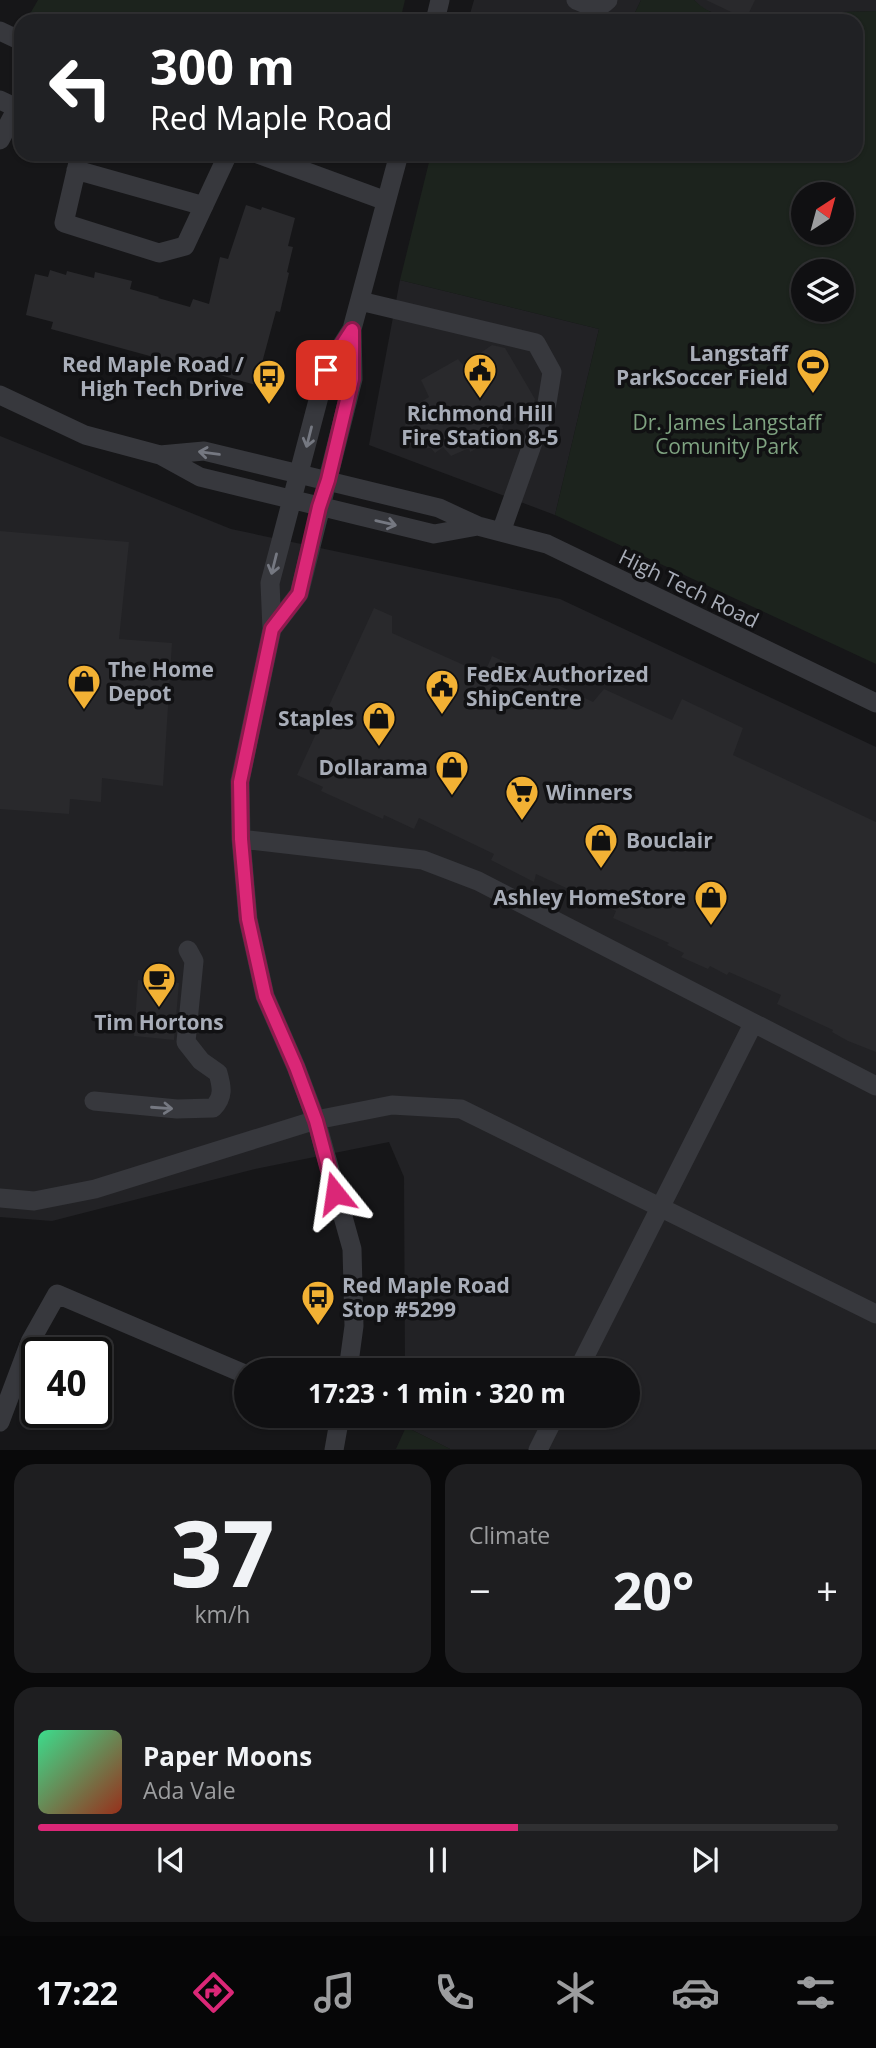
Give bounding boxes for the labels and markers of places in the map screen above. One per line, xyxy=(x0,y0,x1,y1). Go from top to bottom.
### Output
place label: Langstaff ParkSoccer Field xyxy=(616,339,790,391)
pin xyxy=(296,340,356,400)
sports icon: Langstaff ParkSoccer Field xyxy=(794,346,832,395)
place label: Red Maple Road / High Tech Drive xyxy=(62,350,244,402)
public building icon: Richmond Hill Fire Station 8-5 xyxy=(461,351,499,400)
bus stop icon: Red Maple Road / High Tech Drive xyxy=(250,357,288,406)
place label: Richmond Hill Fire Station 8-5 xyxy=(401,399,559,451)
place label: The Home Depot xyxy=(108,655,214,707)
place label: FedEx Authorized ShipCentre xyxy=(466,660,649,712)
shop icon: The Home Depot xyxy=(65,662,103,711)
public building icon: FedEx Authorized ShipCentre xyxy=(423,667,461,716)
shop icon: Staples xyxy=(360,699,398,748)
place label: Staples xyxy=(278,704,354,732)
shop icon: Dollarama xyxy=(433,748,471,797)
place label: Dollarama xyxy=(318,753,428,781)
supermarket icon: Winners xyxy=(503,773,541,822)
place label: Winners xyxy=(546,778,633,806)
shop icon: Bouclair xyxy=(582,821,620,870)
place label: Bouclair xyxy=(626,826,713,854)
shop icon: Ashley HomeStore xyxy=(692,878,730,927)
place label: Ashley HomeStore xyxy=(493,883,686,911)
cafe icon: Tim Hortons xyxy=(140,960,178,1009)
place label: Tim Hortons xyxy=(94,1008,224,1036)
place label: Red Maple Road Stop #5299 xyxy=(342,1271,510,1323)
bus stop icon: Red Maple Road Stop #5299 xyxy=(299,1278,337,1327)

